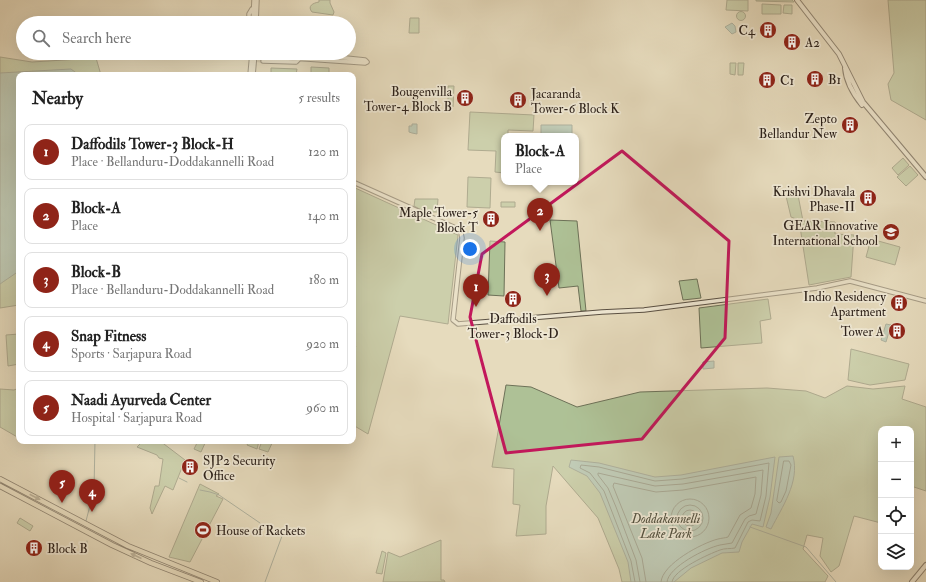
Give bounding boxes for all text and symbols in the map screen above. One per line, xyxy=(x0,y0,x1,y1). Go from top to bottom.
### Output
search box xyxy=(16,16,356,60)
building icon: C4 xyxy=(758,20,778,40)
place label: C4 xyxy=(738,23,756,39)
icon: search xyxy=(30,27,52,49)
text: Search here xyxy=(62,29,131,48)
building icon: A2 xyxy=(782,32,802,52)
place label: A2 xyxy=(804,35,820,51)
building icon: B1 xyxy=(805,69,825,89)
building icon: C1 xyxy=(757,70,777,90)
place label: B1 xyxy=(828,72,842,88)
place label: C1 xyxy=(780,73,795,89)
place label: Bougenvilla Tower-4 Block B xyxy=(364,84,453,115)
place label: Jacaranda Tower-6 Block K xyxy=(530,86,620,117)
text: Nearby xyxy=(32,88,83,109)
building icon: Bougenvilla Tower-4 Block B xyxy=(455,88,475,108)
text: 5 results xyxy=(298,90,340,106)
building icon: Jacaranda Tower-6 Block K xyxy=(508,90,528,110)
place label: Zepto Bellandur New xyxy=(759,111,838,142)
building icon: Zepto Bellandur New xyxy=(840,115,860,135)
popup xyxy=(501,133,579,185)
text: Daffodils Tower-3 Block-H xyxy=(71,135,234,154)
text: Block-A xyxy=(515,142,565,161)
text: 1 xyxy=(44,144,48,160)
text: 120 m xyxy=(308,144,339,160)
text: Place · Bellanduru-Doddakannelli Road xyxy=(71,154,274,170)
text: Place xyxy=(515,161,542,177)
place label: Krishvi Dhavala Phase-II xyxy=(773,184,856,215)
building icon: Krishvi Dhavala Phase-II xyxy=(858,188,878,208)
pin: 2 xyxy=(527,198,553,231)
text: Block-A xyxy=(71,199,121,218)
place label: Maple Tower-5 Block T xyxy=(399,205,478,236)
text: 2 xyxy=(43,208,49,224)
text: 140 m xyxy=(308,208,339,224)
building icon: Maple Tower-5 Block T xyxy=(481,209,501,229)
text: Place xyxy=(71,218,98,234)
place label: GEAR Innovative International School xyxy=(773,218,879,249)
school or university icon: GEAR Innovative International School xyxy=(881,222,901,242)
your location xyxy=(460,239,480,259)
text: Block-B xyxy=(71,263,121,282)
pin: 3 xyxy=(534,263,560,296)
text: 3 xyxy=(44,272,49,288)
text: 180 m xyxy=(309,272,339,288)
pin: 1 xyxy=(463,274,489,307)
text: Place · Bellanduru-Doddakannelli Road xyxy=(71,282,274,298)
building icon: Daffodils Tower-3 Block-D xyxy=(503,289,523,309)
place label: Indio Residency Apartment xyxy=(803,289,886,321)
building icon: Indio Residency Apartment xyxy=(889,293,909,313)
place label: Daffodils Tower-3 Block-D xyxy=(467,311,559,342)
building icon: Tower A xyxy=(887,321,907,341)
place label: Tower A xyxy=(841,324,885,340)
text: Snap Fitness xyxy=(71,327,146,346)
text: 4 xyxy=(42,336,50,352)
text: 920 m xyxy=(306,336,339,352)
text: Sports · Sarjapura Road xyxy=(71,346,192,362)
text: Naadi Ayurveda Center xyxy=(71,391,211,410)
text: 5 xyxy=(43,400,49,416)
text: 960 m xyxy=(306,400,339,416)
text: Hospital · Sarjapura Road xyxy=(71,410,202,426)
map controls xyxy=(878,426,914,570)
button: + xyxy=(878,426,914,462)
place label: SJP2 Security Office xyxy=(203,453,276,484)
building icon: SJP2 Security Office xyxy=(180,457,200,477)
button: − xyxy=(878,462,914,498)
pin: 5 xyxy=(49,470,75,503)
pin: 4 xyxy=(79,479,105,512)
one-way arrow xyxy=(29,494,40,500)
button: locate xyxy=(878,498,914,534)
park label: Doddakannelli Lake Park xyxy=(631,511,701,542)
sports icon: House of Rackets xyxy=(193,520,213,540)
place label: House of Rackets xyxy=(216,523,306,539)
button: layers xyxy=(878,534,914,570)
building icon: Block B xyxy=(24,538,44,558)
place label: Block B xyxy=(47,541,88,557)
one-way arrow xyxy=(130,553,141,559)

